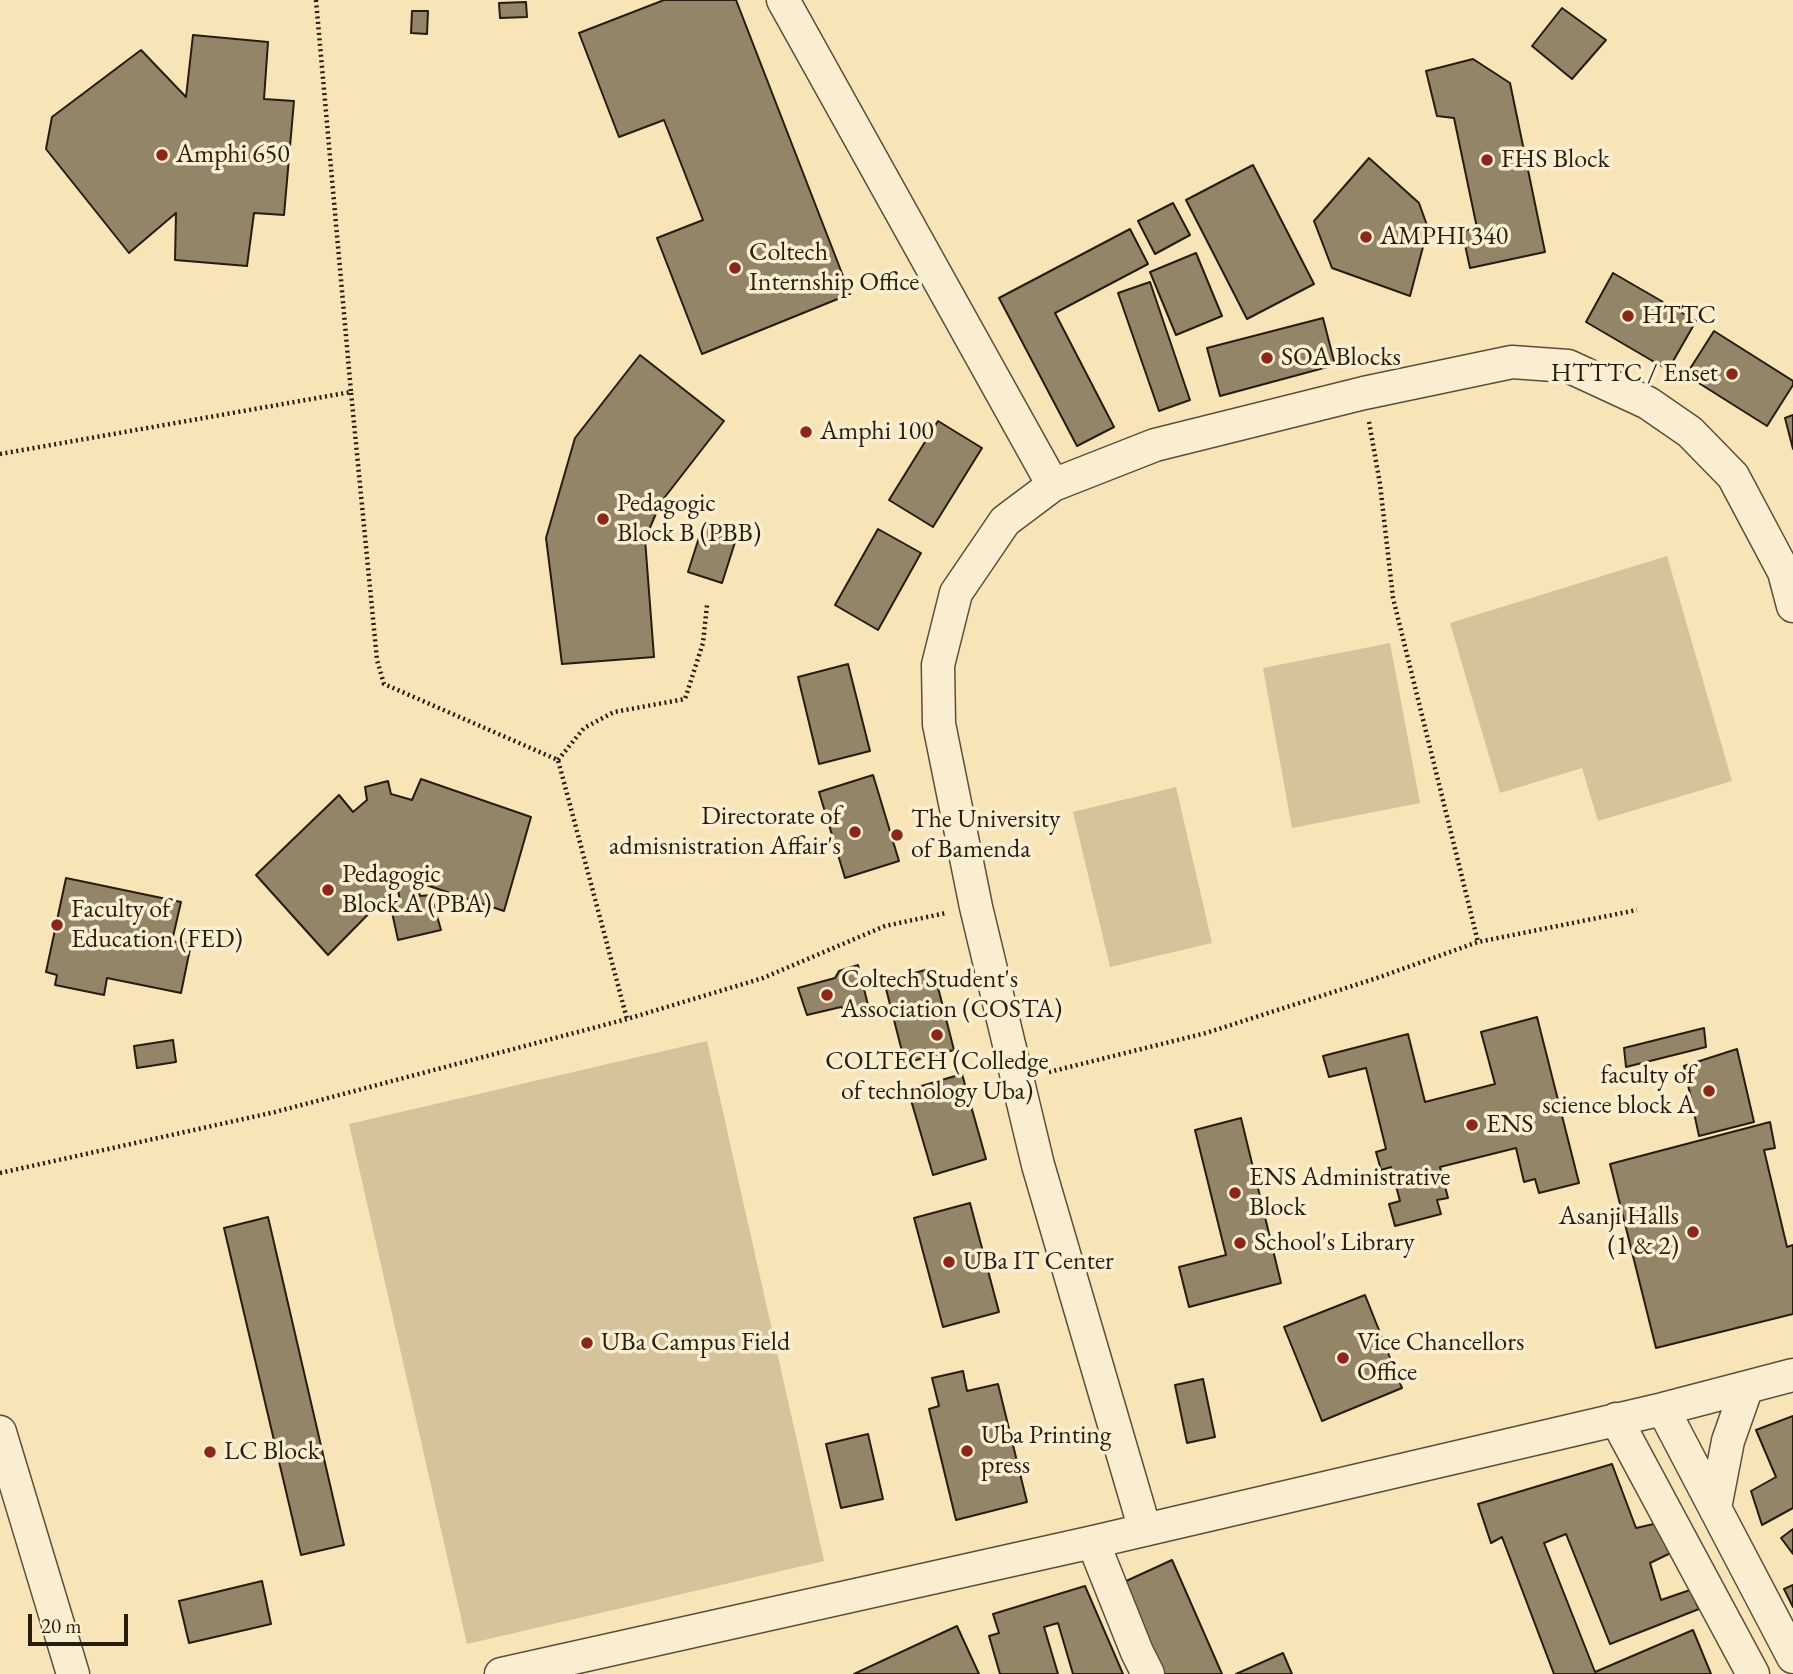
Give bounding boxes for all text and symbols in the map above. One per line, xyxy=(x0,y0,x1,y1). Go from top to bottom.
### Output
place label: Amphi 650 xyxy=(176,139,290,171)
place label: FHS Block xyxy=(1501,144,1610,176)
marker: Amphi 650 xyxy=(154,147,170,163)
marker: FHS Block xyxy=(1479,152,1495,168)
place label: AMPHI 340 xyxy=(1380,221,1508,253)
marker: AMPHI 340 xyxy=(1358,229,1374,245)
place label: Coltech Internship Office xyxy=(749,237,919,298)
marker: Coltech Internship Office xyxy=(727,260,743,276)
place label: HTTC xyxy=(1642,300,1716,332)
marker: HTTC xyxy=(1620,308,1636,324)
place label: SOA Blocks xyxy=(1281,342,1401,374)
marker: SOA Blocks xyxy=(1259,350,1275,366)
place label: HTTTC / Enset xyxy=(1551,358,1718,390)
marker: HTTTC / Enset xyxy=(1724,366,1740,382)
place label: Amphi 100 xyxy=(820,416,934,448)
marker: Amphi 100 xyxy=(798,424,814,440)
place label: Pedagogic Block B (PBB) xyxy=(617,488,761,550)
marker: Pedagogic Block B (PBB) xyxy=(595,511,611,527)
place label: Directorate of admisnistration Affair's xyxy=(609,801,841,862)
place label: The University of Bamenda xyxy=(911,804,1060,866)
marker: Directorate of admisnistration Affair's xyxy=(847,824,863,840)
marker: The University of Bamenda xyxy=(889,827,905,843)
place label: Pedagogic Block A (PBA) xyxy=(342,859,492,920)
marker: Pedagogic Block A (PBA) xyxy=(320,882,336,898)
place label: Faculty of Education (FED) xyxy=(71,894,243,956)
marker: Faculty of Education (FED) xyxy=(49,917,65,933)
place label: Coltech Student's Association (COSTA) xyxy=(841,964,1062,1026)
marker: Coltech Student's Association (COSTA) xyxy=(819,987,835,1003)
marker: COLTECH (Colledge of technology Uba) xyxy=(929,1027,945,1043)
place label: COLTECH (Colledge of technology Uba) xyxy=(825,1046,1049,1108)
place label: faculty of science block A xyxy=(1542,1060,1695,1122)
marker: faculty of science block A xyxy=(1701,1083,1717,1099)
place label: ENS xyxy=(1486,1109,1533,1141)
marker: ENS xyxy=(1464,1117,1480,1133)
place label: ENS Administrative Block xyxy=(1249,1162,1450,1224)
marker: ENS Administrative Block xyxy=(1227,1185,1243,1201)
place label: Asanji Halls (1 & 2) xyxy=(1559,1201,1679,1262)
marker: Asanji Halls (1 & 2) xyxy=(1685,1224,1701,1240)
place label: School's Library xyxy=(1254,1227,1415,1259)
marker: School's Library xyxy=(1232,1235,1248,1251)
place label: UBa IT Center xyxy=(963,1246,1114,1278)
marker: UBa IT Center xyxy=(941,1254,957,1270)
place label: UBa Campus Field xyxy=(601,1327,790,1359)
place label: Vice Chancellors Office xyxy=(1357,1327,1524,1388)
marker: UBa Campus Field xyxy=(579,1335,595,1351)
marker: Vice Chancellors Office xyxy=(1335,1350,1351,1366)
place label: Uba Printing press xyxy=(981,1420,1111,1482)
place label: LC Block xyxy=(224,1436,320,1468)
marker: Uba Printing press xyxy=(959,1443,975,1459)
marker: LC Block xyxy=(202,1444,218,1460)
scale bar xyxy=(32,1600,131,1644)
text: 20 m xyxy=(41,1612,82,1639)

